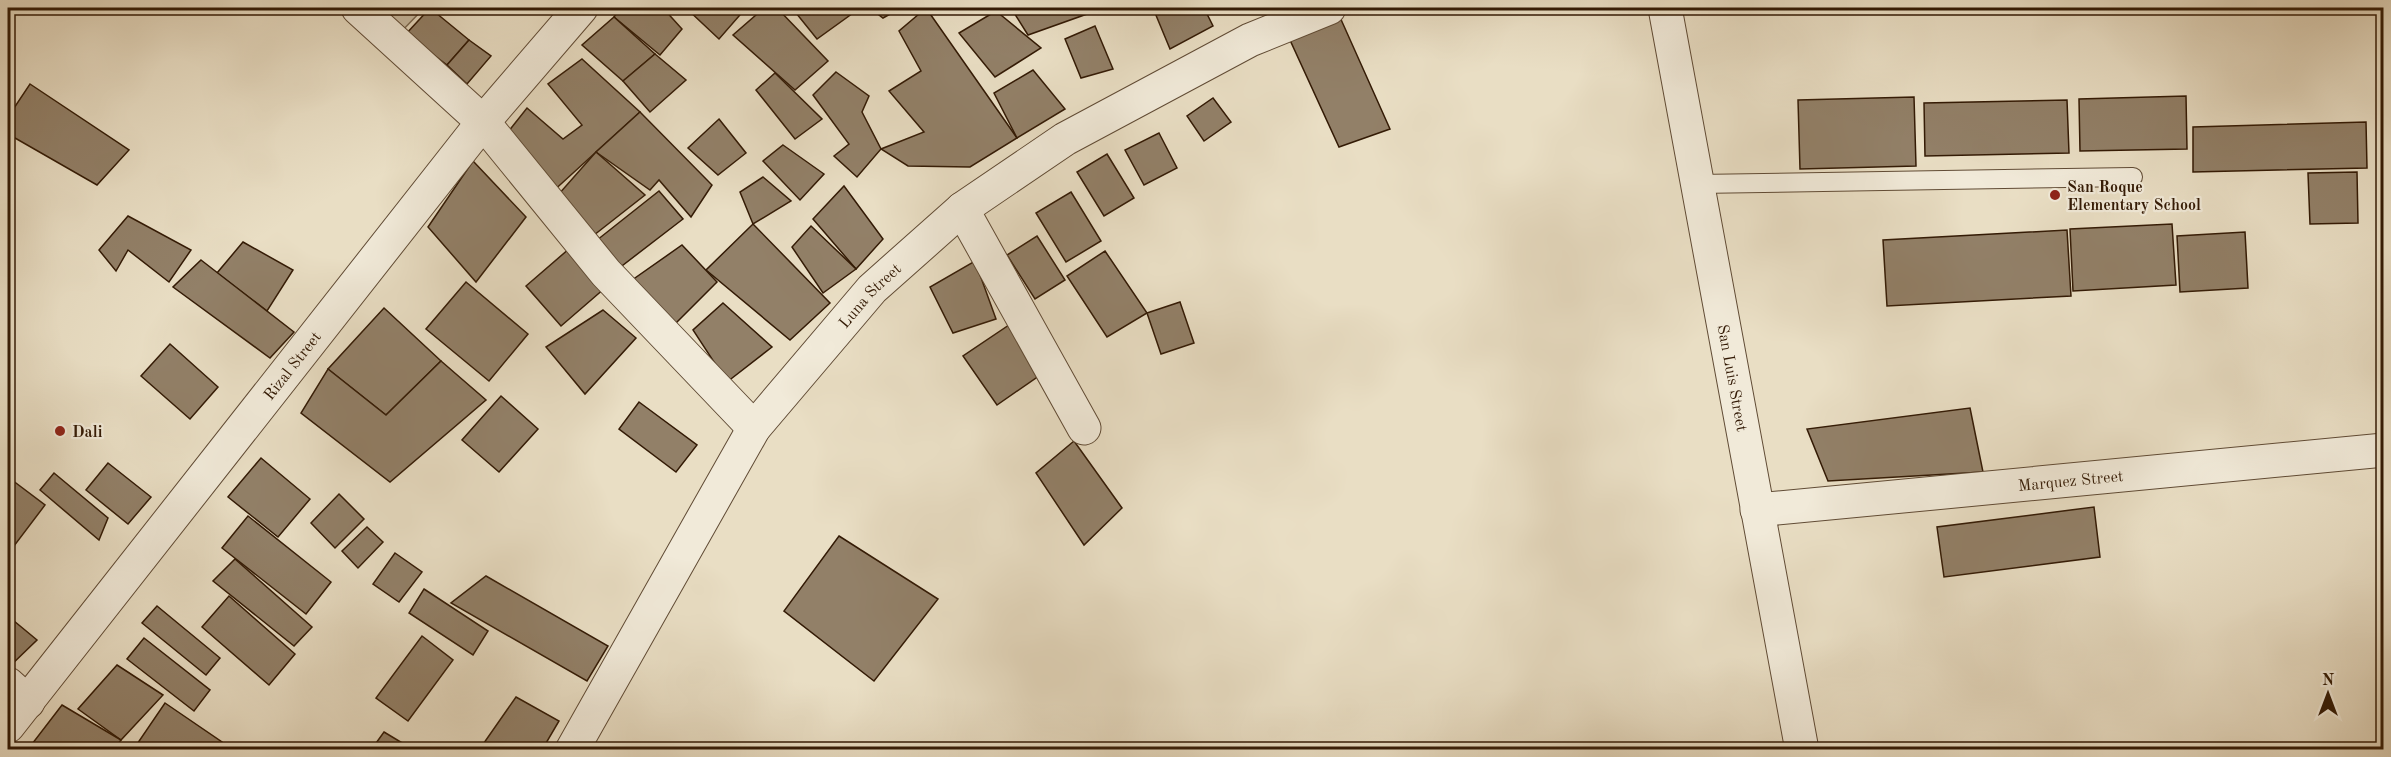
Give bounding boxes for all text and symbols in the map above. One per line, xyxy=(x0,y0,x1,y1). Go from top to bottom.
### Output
place label: San Roque Elementary School xyxy=(2067,180,2201,214)
marker: San Roque Elementary School xyxy=(2048,188,2062,202)
street label: Luna Street xyxy=(837,261,905,332)
street label: San Luis Street xyxy=(1714,323,1749,433)
street label: Rizal Street xyxy=(262,329,325,404)
marker: Dali xyxy=(53,424,67,438)
place label: Dali xyxy=(72,425,103,441)
street label: Marquez Street xyxy=(2017,469,2125,495)
north arrow xyxy=(2298,664,2358,724)
text: N xyxy=(2322,673,2335,689)

